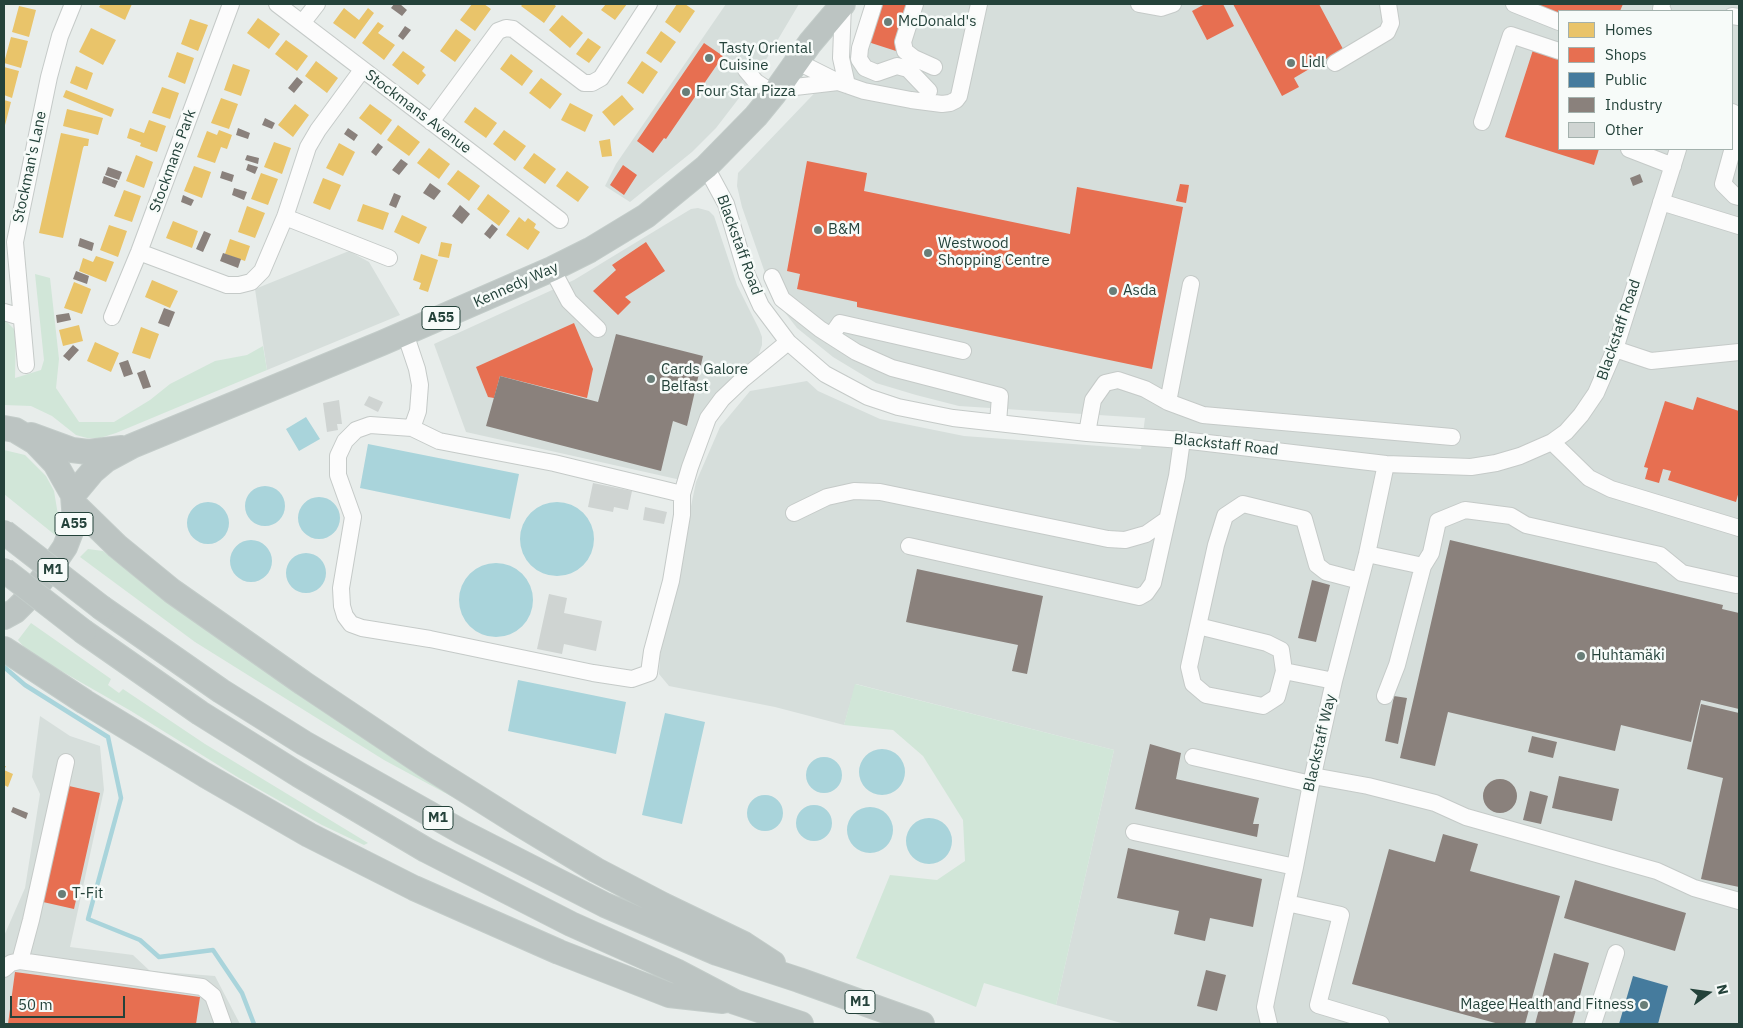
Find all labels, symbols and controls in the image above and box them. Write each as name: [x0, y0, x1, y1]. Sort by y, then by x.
legend: [1558, 10, 1733, 150]
place label: McDonald's: [898, 13, 976, 31]
marker: McDonald's: [882, 16, 894, 28]
text: Homes: [1605, 20, 1653, 39]
place label: Tasty Oriental Cuisine: [719, 40, 812, 75]
text: Shops: [1605, 45, 1647, 64]
marker: Tasty Oriental Cuisine: [703, 52, 715, 64]
place label: Lidl: [1301, 54, 1325, 72]
marker: Lidl: [1285, 57, 1297, 69]
street label: Stockmans Avenue: [361, 66, 475, 158]
text: Public: [1605, 70, 1647, 89]
place label: Four Star Pizza: [696, 83, 796, 101]
marker: Four Star Pizza: [680, 86, 692, 98]
text: Industry: [1605, 95, 1662, 114]
street label: Stockmans Park: [146, 107, 200, 215]
street label: Stockman's Lane: [9, 109, 51, 225]
text: Other: [1605, 120, 1643, 139]
street label: Blackstaff Road: [713, 192, 765, 298]
place label: B&M: [828, 221, 860, 239]
marker: B&M: [812, 224, 824, 236]
place label: Westwood Shopping Centre: [938, 235, 1050, 270]
marker: Westwood Shopping Centre: [922, 247, 934, 259]
street label: Kennedy Way: [471, 258, 561, 312]
street label: Blackstaff Road: [1593, 277, 1645, 383]
place label: Asda: [1123, 282, 1157, 300]
marker: Asda: [1107, 285, 1119, 297]
road number: A55: [422, 306, 460, 330]
place label: Cards Galore Belfast: [661, 361, 748, 396]
marker: Cards Galore Belfast: [645, 373, 657, 385]
street label: Blackstaff Road: [1173, 431, 1279, 459]
road number: A55: [55, 512, 93, 536]
road number: M1: [38, 558, 68, 582]
place label: Huhtamäki: [1591, 647, 1665, 665]
marker: Huhtamäki: [1575, 650, 1587, 662]
street label: Blackstaff Way: [1300, 692, 1340, 794]
road number: M1: [423, 806, 453, 830]
place label: T-Fit: [72, 885, 103, 903]
marker: T-Fit: [56, 888, 68, 900]
north arrow: [1683, 968, 1733, 1018]
text: N: [1713, 982, 1733, 996]
scale bar: [12, 986, 128, 1018]
road number: M1: [845, 990, 875, 1014]
text: 50 m: [18, 995, 53, 1014]
place label: Magee Health and Fitness: [1460, 996, 1634, 1014]
marker: Magee Health and Fitness: [1638, 999, 1650, 1011]

